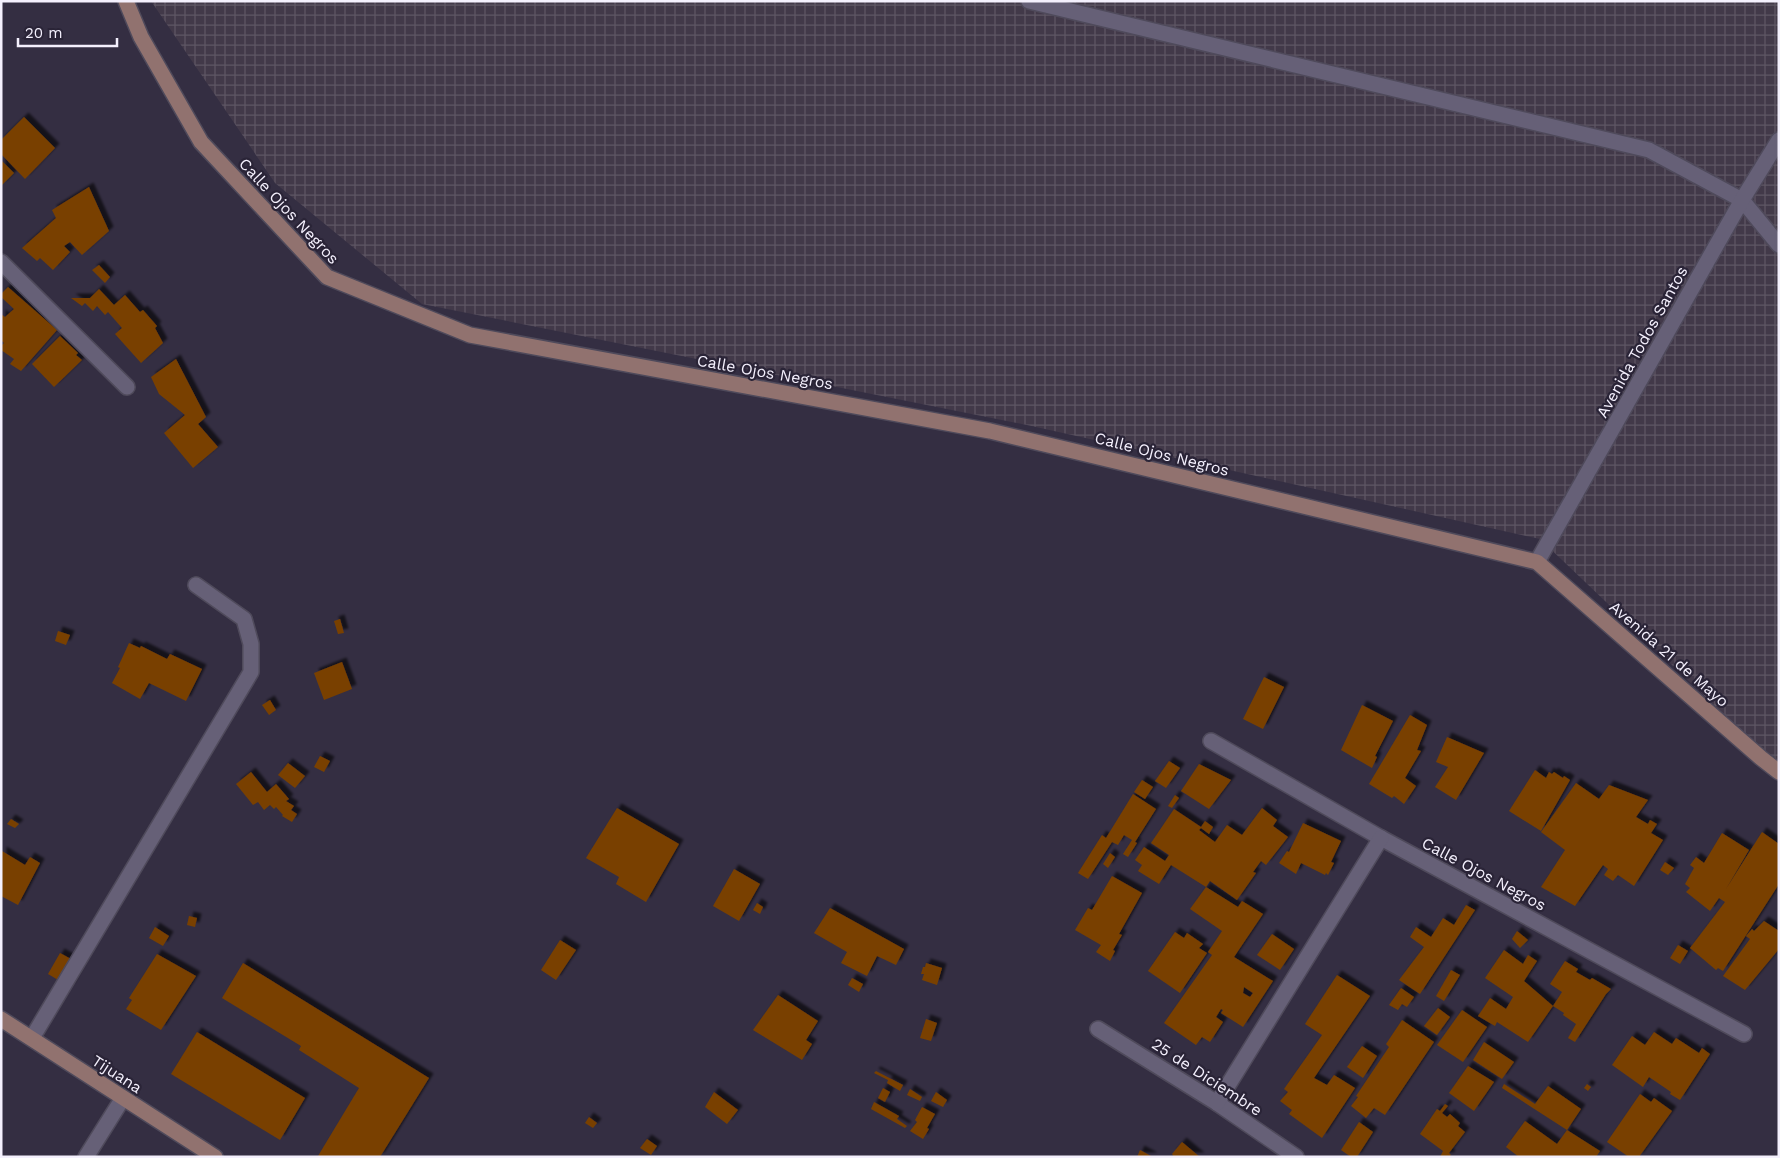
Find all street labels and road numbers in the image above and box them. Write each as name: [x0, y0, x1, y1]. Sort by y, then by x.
street label: Calle Ojos Negros: [235, 154, 343, 268]
street label: Avenida Todos Santos: [1592, 263, 1692, 421]
street label: Calle Ojos Negros: [695, 351, 835, 393]
street label: Calle Ojos Negros: [1093, 428, 1231, 480]
street label: Avenida 21 de Mayo: [1606, 597, 1732, 711]
street label: Calle Ojos Negros: [1419, 833, 1549, 915]
street label: 25 de Diciembre: [1148, 1034, 1266, 1120]
street label: Tijuana: [88, 1051, 146, 1097]

